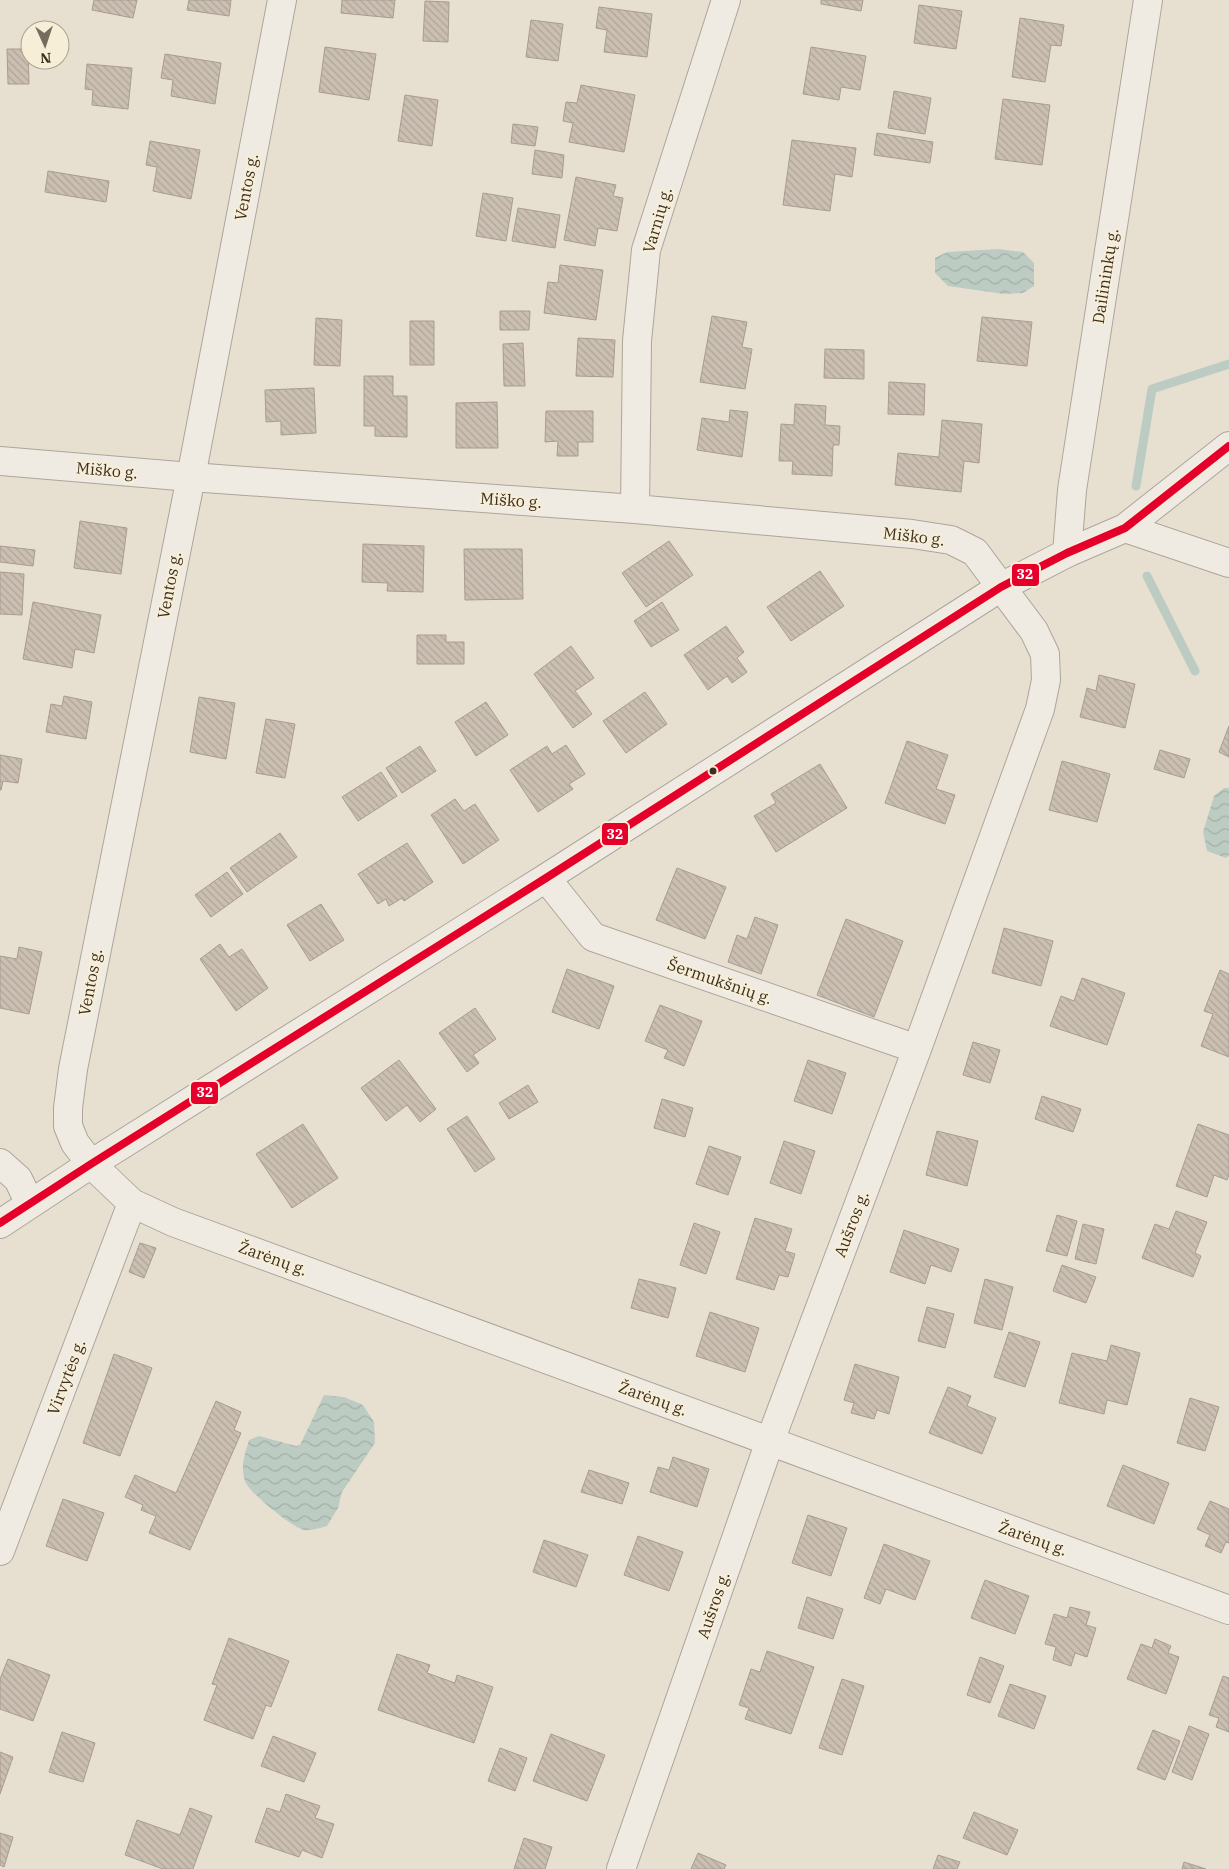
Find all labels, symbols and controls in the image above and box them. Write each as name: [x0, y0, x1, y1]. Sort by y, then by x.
north arrow: [20, 20, 70, 70]
text: N: [40, 49, 52, 67]
street label: Ventos g.: [230, 152, 262, 222]
street label: Varnių g.: [638, 185, 676, 255]
street label: Dailininkų g.: [1088, 227, 1122, 325]
street label: Miško g.: [75, 457, 139, 483]
street label: Miško g.: [479, 488, 543, 512]
street label: Miško g.: [882, 522, 946, 550]
street label: Ventos g.: [153, 550, 185, 620]
line badge: 32: [1011, 563, 1040, 587]
text: 32: [1017, 565, 1033, 583]
unlabelled marker: [708, 766, 718, 776]
line badge: 32: [601, 822, 629, 846]
text: 32: [607, 825, 623, 843]
street label: Ventos g.: [74, 947, 106, 1017]
street label: Šermukšnių g.: [665, 953, 775, 1008]
line badge: 32: [190, 1081, 219, 1105]
text: 32: [197, 1083, 213, 1101]
street label: Aušros g.: [829, 1188, 873, 1260]
street label: Žarėnų g.: [236, 1236, 310, 1280]
street label: Virvytės g.: [42, 1336, 90, 1418]
street label: Žarėnų g.: [616, 1376, 690, 1420]
street label: Žarėnų g.: [996, 1516, 1070, 1560]
street label: Aušros g.: [692, 1569, 734, 1641]

